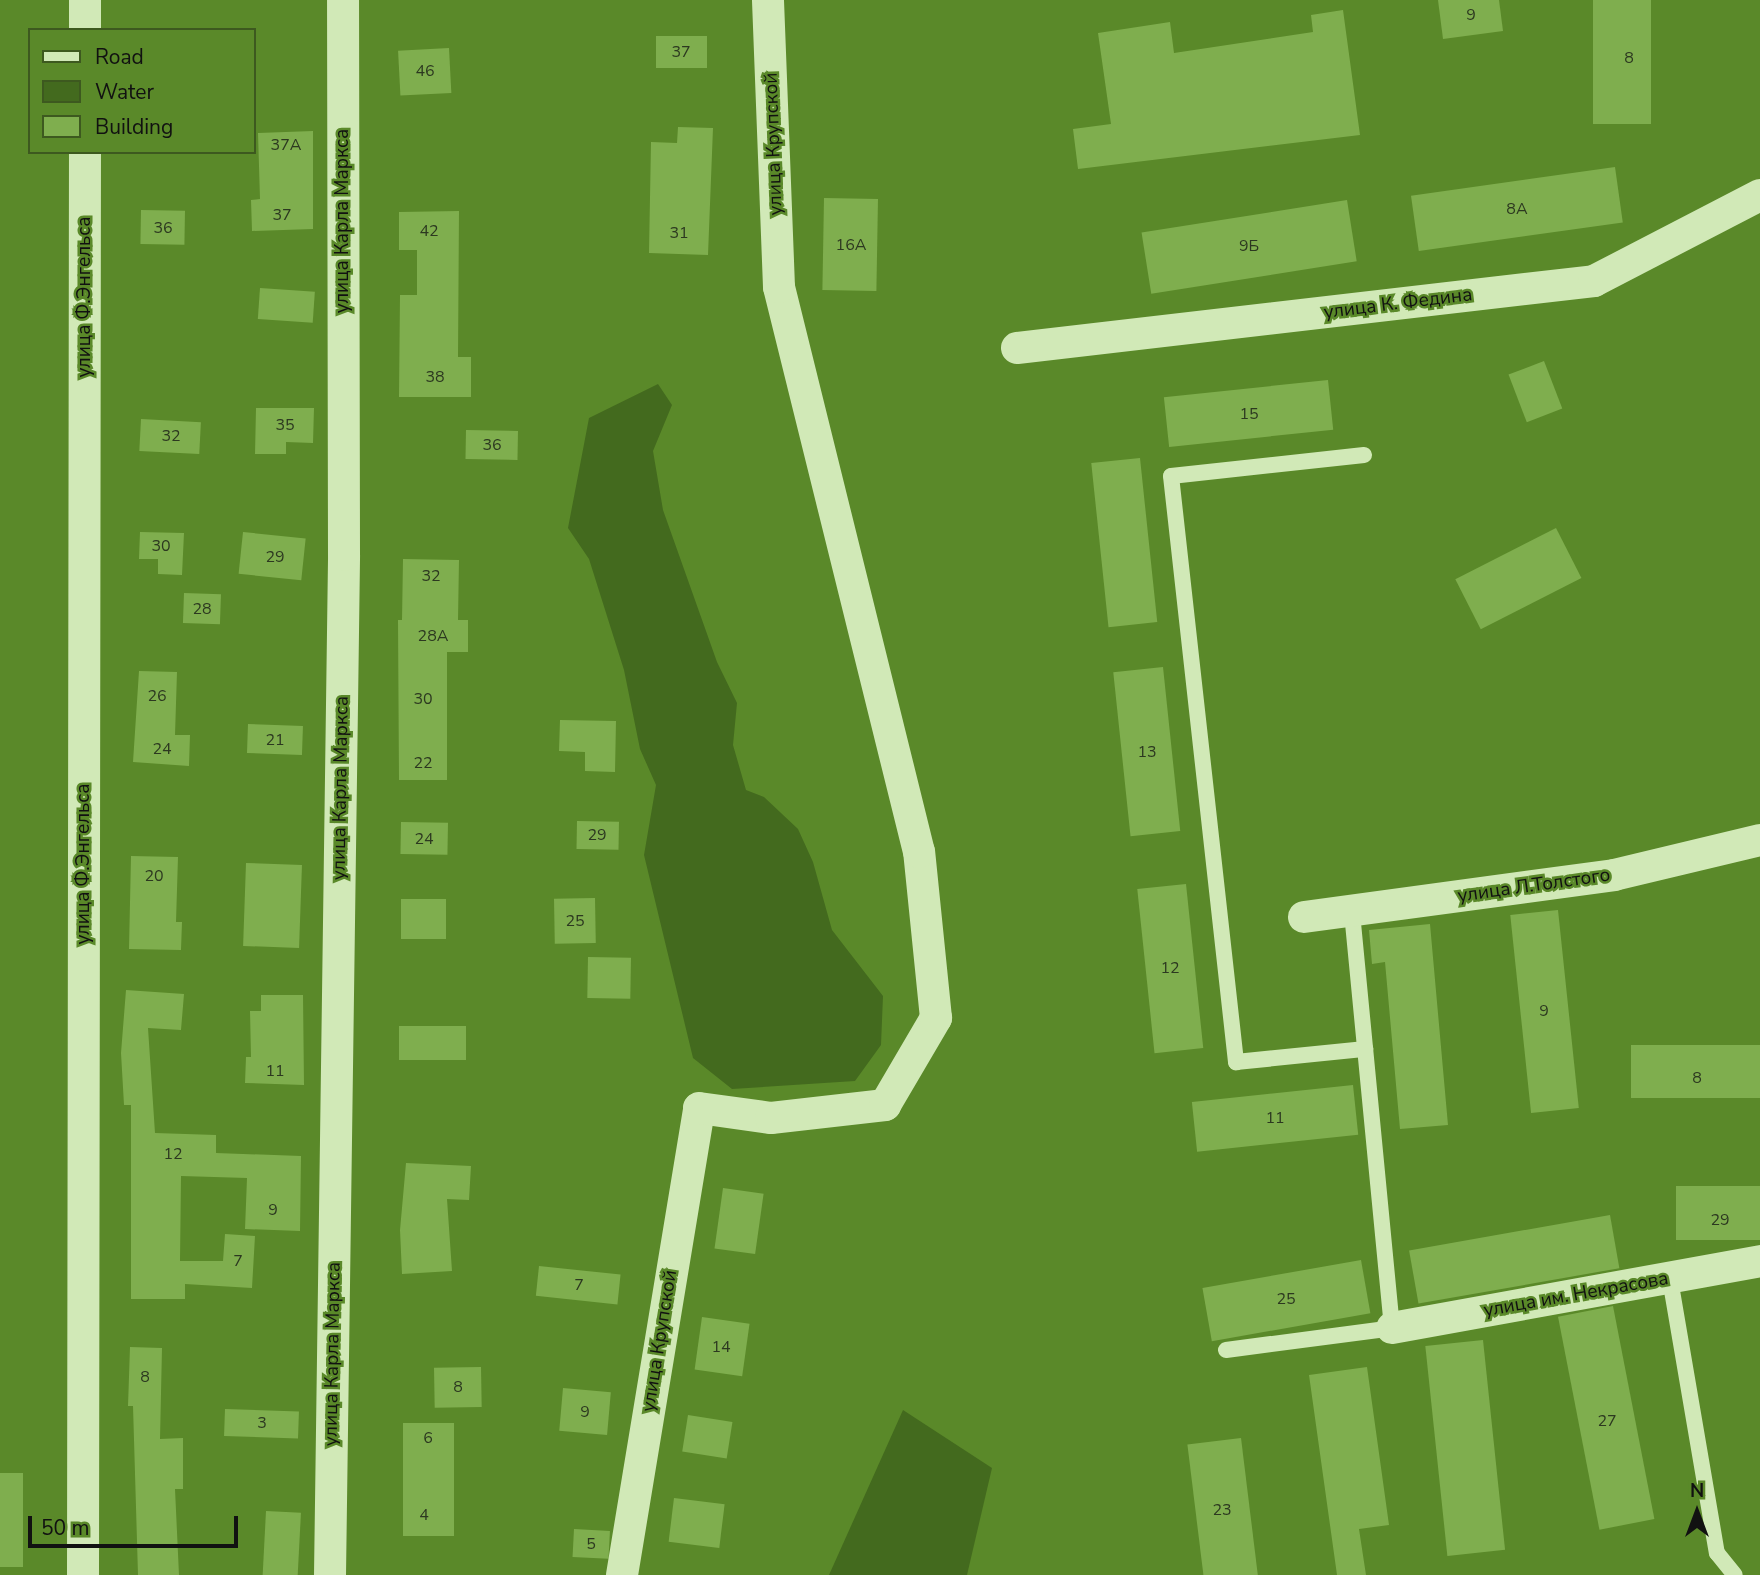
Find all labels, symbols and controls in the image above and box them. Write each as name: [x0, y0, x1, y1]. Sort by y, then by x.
house number: 9: [1466, 5, 1476, 25]
legend: [28, 28, 256, 154]
house number: 37: [671, 42, 691, 62]
text: Road: [95, 43, 144, 71]
house number: 8: [1624, 48, 1634, 68]
house number: 46: [415, 61, 435, 81]
street label: улица Крупской: [760, 72, 788, 216]
text: Water: [95, 78, 154, 106]
text: Building: [95, 113, 173, 141]
street label: улица Карла Маркса: [332, 129, 354, 313]
house number: 37А: [271, 135, 301, 155]
house number: 8А: [1506, 199, 1528, 219]
house number: 37: [272, 205, 292, 225]
street label: улица Ф.Энгельса: [74, 216, 96, 378]
house number: 36: [153, 218, 173, 238]
house number: 42: [419, 221, 439, 241]
house number: 31: [669, 223, 689, 243]
house number: 16А: [836, 235, 866, 255]
house number: 9Б: [1239, 236, 1259, 256]
street label: улица К. Федина: [1322, 284, 1474, 324]
house number: 38: [425, 367, 445, 387]
house number: 15: [1239, 404, 1259, 424]
house number: 35: [275, 415, 295, 435]
house number: 32: [161, 426, 181, 446]
house number: 36: [482, 435, 502, 455]
house number: 30: [151, 536, 171, 556]
house number: 29: [265, 547, 285, 567]
house number: 32: [421, 566, 441, 586]
house number: 28: [192, 599, 212, 619]
house number: 28А: [418, 626, 448, 646]
house number: 26: [147, 686, 167, 706]
house number: 30: [413, 689, 433, 709]
street label: улица Карла Маркса: [328, 696, 354, 880]
house number: 21: [265, 730, 285, 750]
house number: 24: [152, 739, 172, 759]
house number: 13: [1137, 742, 1157, 762]
house number: 22: [413, 753, 433, 773]
street label: улица Ф.Энгельса: [73, 783, 95, 945]
house number: 29: [587, 825, 607, 845]
house number: 24: [414, 829, 434, 849]
street label: улица Л.Толстого: [1456, 864, 1612, 908]
house number: 20: [144, 866, 164, 886]
house number: 25: [565, 911, 585, 931]
house number: 12: [1160, 958, 1180, 978]
house number: 9: [1539, 1001, 1549, 1021]
house number: 11: [265, 1061, 285, 1081]
house number: 8: [1692, 1068, 1702, 1088]
house number: 11: [1265, 1108, 1285, 1128]
house number: 12: [163, 1144, 183, 1164]
house number: 9: [268, 1200, 278, 1220]
house number: 29: [1710, 1210, 1730, 1230]
house number: 7: [233, 1251, 243, 1271]
street label: улица Карла Маркса: [320, 1262, 346, 1446]
street label: улица им. Некрасова: [1482, 1268, 1670, 1322]
street label: улица Крупской: [638, 1269, 682, 1413]
house number: 7: [574, 1275, 584, 1295]
house number: 25: [1276, 1289, 1296, 1309]
house number: 14: [711, 1337, 731, 1357]
house number: 8: [140, 1367, 150, 1387]
house number: 8: [453, 1377, 463, 1397]
house number: 9: [580, 1402, 590, 1422]
house number: 27: [1597, 1411, 1617, 1431]
house number: 3: [257, 1413, 267, 1433]
house number: 6: [423, 1428, 433, 1448]
north arrow: [1662, 1477, 1732, 1547]
text: N: [1690, 1478, 1704, 1504]
house number: 23: [1212, 1500, 1232, 1520]
scale bar: [32, 1502, 242, 1546]
house number: 4: [419, 1505, 429, 1525]
text: 50 m: [41, 1514, 90, 1542]
house number: 5: [586, 1534, 596, 1554]

